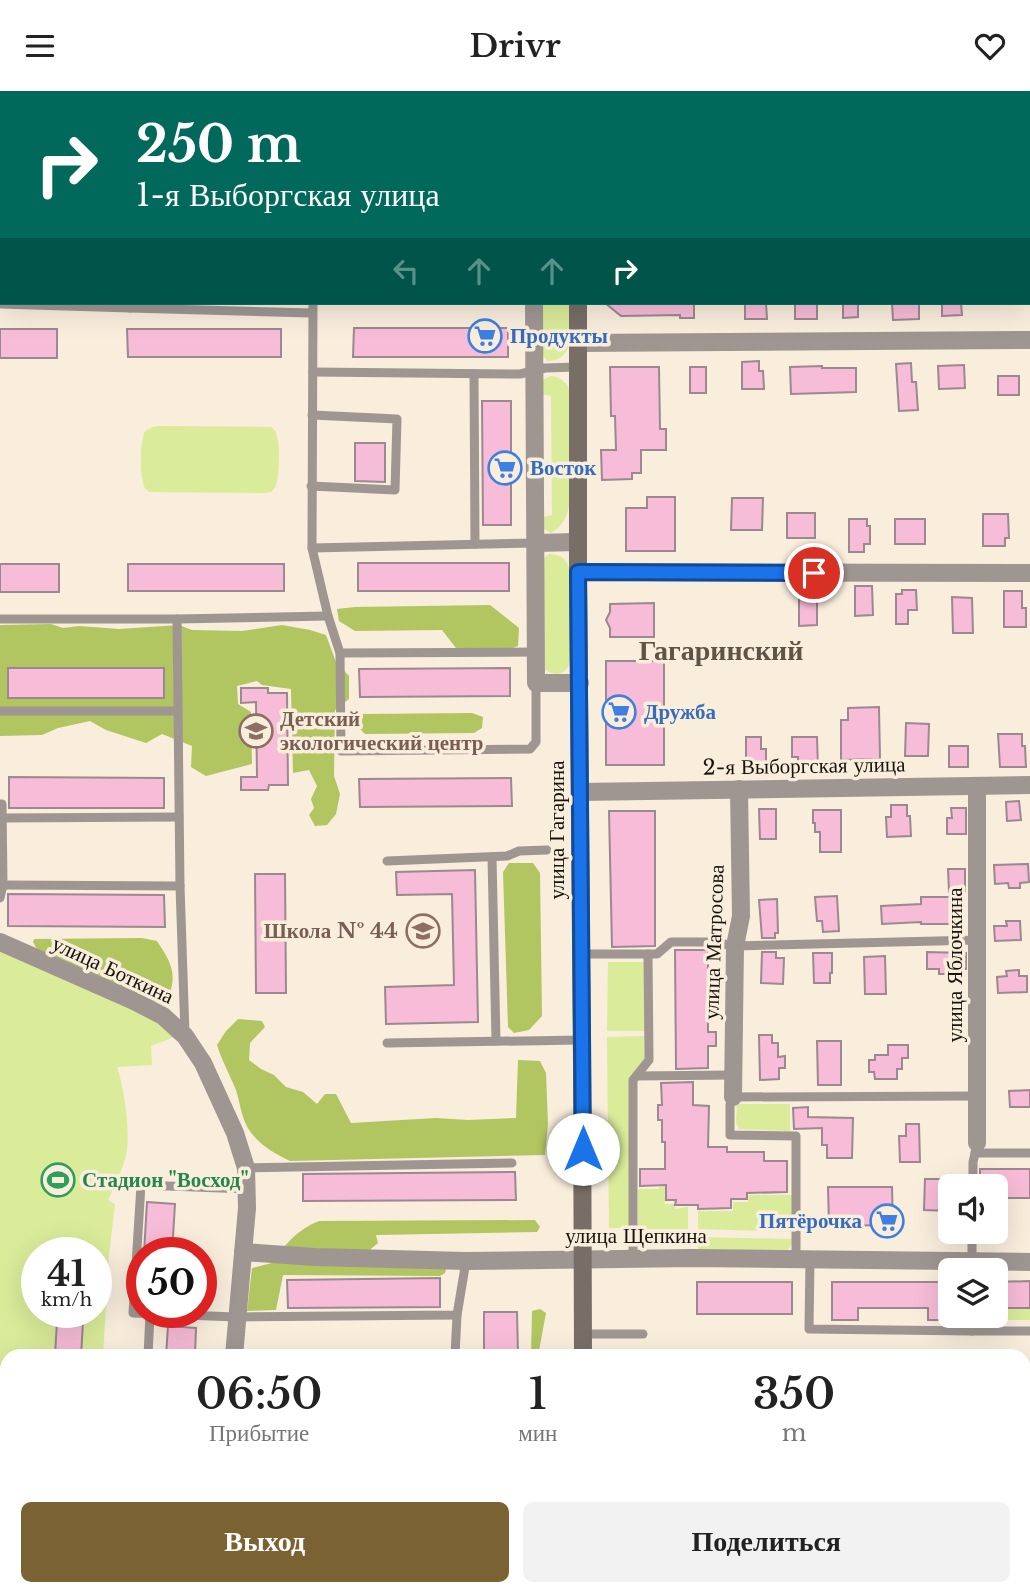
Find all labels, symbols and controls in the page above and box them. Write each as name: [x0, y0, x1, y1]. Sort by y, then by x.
text: Drivr: [469, 26, 561, 66]
icon: menu: [21, 27, 59, 65]
icon: heart: [971, 27, 1009, 65]
text: 250 m: [136, 114, 301, 175]
icon: right: [21, 119, 112, 210]
text: 1-я Выборгская улица: [136, 175, 440, 215]
icon: left: [387, 252, 425, 290]
icon: ahead: [460, 252, 498, 290]
icon: ahead: [533, 252, 571, 290]
icon: right: [606, 252, 644, 290]
supermarket icon: Продукты: [466, 317, 504, 355]
place label: Продукты: [510, 323, 608, 349]
supermarket icon: Восток: [486, 449, 524, 487]
place label: Восток: [530, 455, 597, 481]
pin: [784, 543, 844, 603]
icon: arrive: [795, 554, 833, 592]
district label: Гагаринский: [639, 633, 803, 668]
supermarket icon: Дружба: [600, 693, 638, 731]
place label: Дружба: [644, 699, 717, 725]
place label: Детский экологический центр: [280, 706, 483, 756]
school or university icon: Детский экологический центр: [237, 712, 275, 750]
street label: 2-я Выборгская улица: [702, 751, 906, 781]
street label: улица Гагарина: [544, 760, 570, 900]
street label: улица Матросова: [698, 863, 730, 1020]
street label: улица Яблочкина: [942, 887, 968, 1043]
school or university icon: Школа № 44: [404, 912, 442, 950]
place label: Школа № 44: [264, 918, 398, 944]
street label: улица Боткина: [48, 930, 179, 1010]
position arrow: [546, 1112, 620, 1186]
sports icon: Стадион "Восход": [39, 1161, 77, 1199]
place label: Стадион "Восход": [82, 1167, 249, 1193]
map controls: [938, 1174, 1008, 1328]
button: sound: [938, 1174, 1008, 1244]
supermarket icon: Пятёрочка: [868, 1202, 906, 1240]
place label: Пятёрочка: [759, 1208, 862, 1234]
street label: улица Щепкина: [565, 1223, 707, 1249]
speed limit sign: 50: [126, 1237, 217, 1328]
text: 41: [47, 1252, 86, 1295]
button: layers: [938, 1258, 1008, 1328]
text: km/h: [41, 1289, 92, 1311]
text: 06:50: [196, 1368, 322, 1420]
text: 1: [529, 1368, 547, 1420]
text: 350: [753, 1368, 835, 1420]
text: Прибытие: [209, 1419, 309, 1447]
text: мин: [518, 1419, 557, 1447]
text: m: [782, 1419, 807, 1447]
button: Выход: [21, 1502, 509, 1582]
button: Поделиться: [523, 1502, 1010, 1582]

